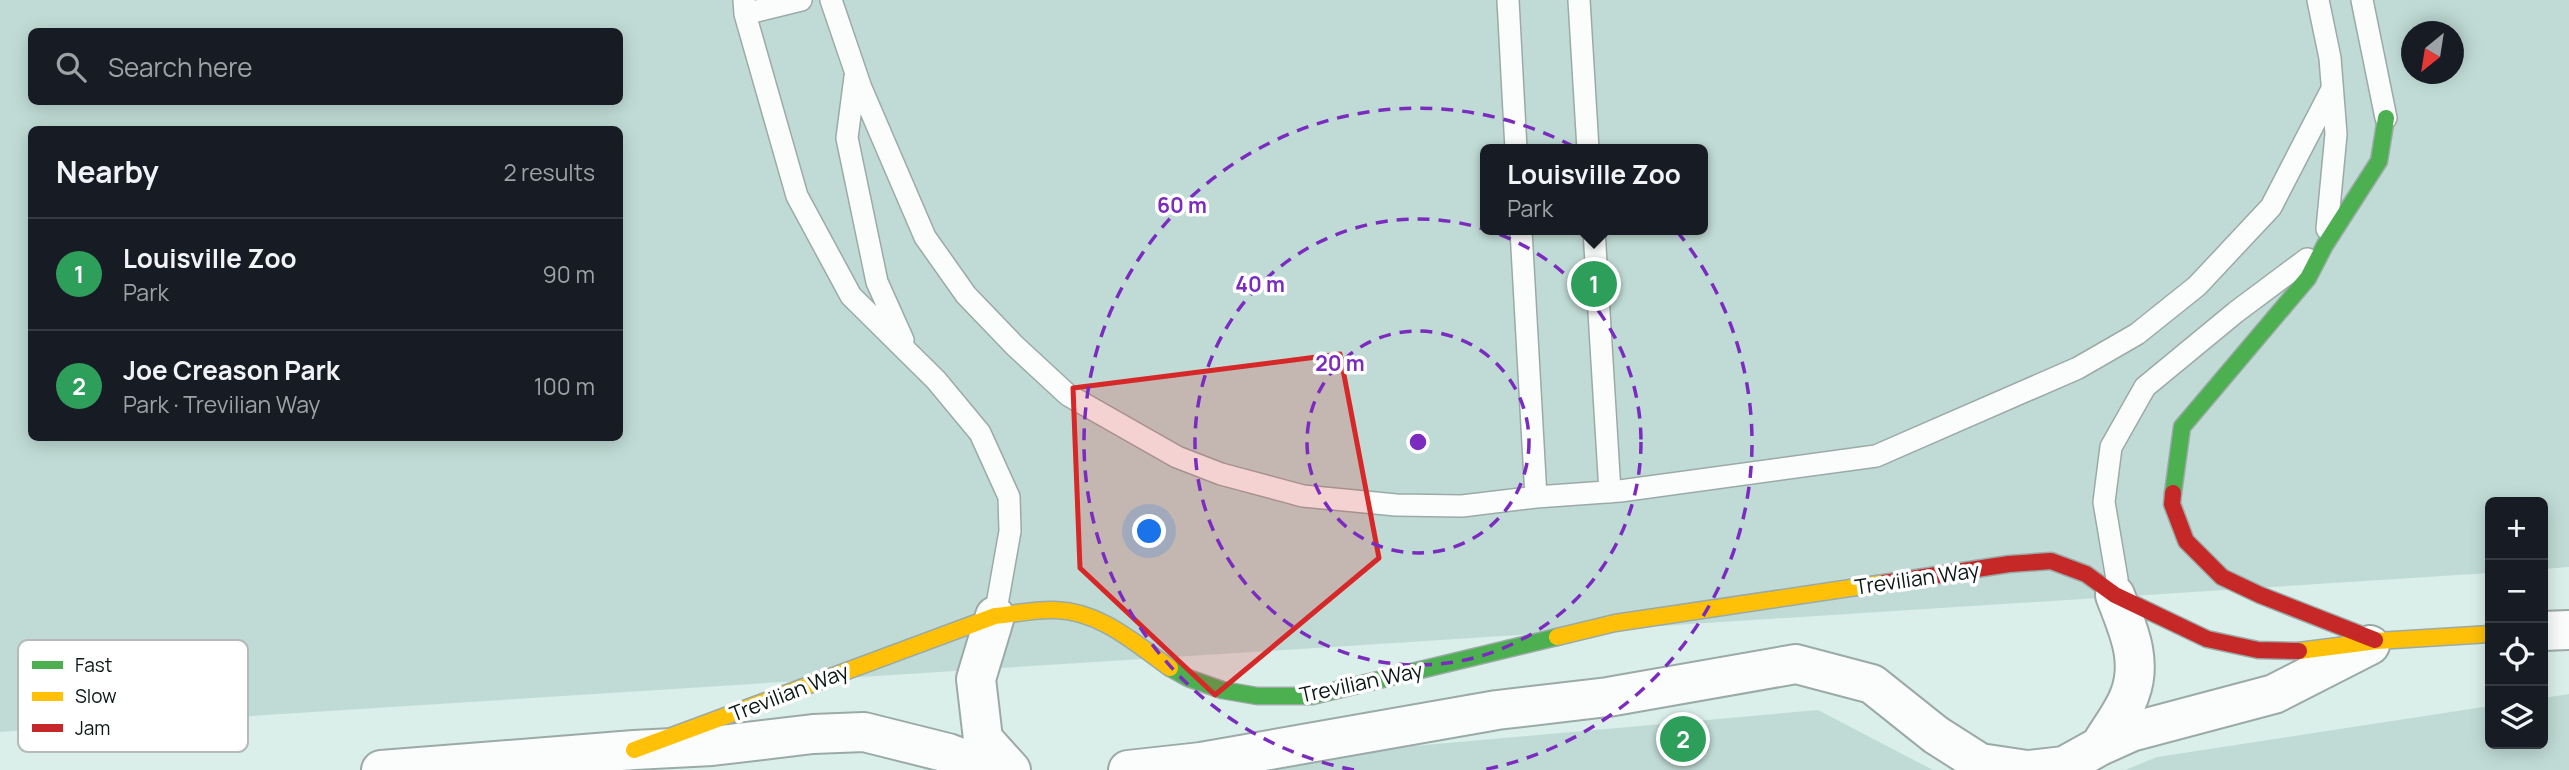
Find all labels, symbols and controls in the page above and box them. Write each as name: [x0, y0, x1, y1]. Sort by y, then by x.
north arrow: [2401, 21, 2464, 84]
search box: [28, 28, 623, 105]
icon: search: [52, 48, 90, 86]
text: Search here: [108, 49, 253, 85]
popup: [1480, 144, 1708, 235]
text: Nearby: [56, 151, 159, 192]
text: 2 results: [503, 156, 595, 188]
text: Louisville Zoo: [1507, 156, 1681, 192]
text: 60 m: [1157, 191, 1207, 219]
text: Park: [1507, 192, 1553, 224]
text: Louisville Zoo: [123, 240, 297, 276]
text: 1: [74, 258, 84, 290]
text: 90 m: [543, 258, 595, 290]
pin: 1: [1571, 258, 1617, 310]
text: 40 m: [1235, 270, 1285, 298]
text: Park: [123, 276, 169, 308]
text: 20 m: [1315, 349, 1365, 377]
text: Joe Creason Park: [123, 352, 340, 388]
text: 2: [72, 370, 86, 402]
text: 100 m: [534, 370, 595, 402]
text: Park · Trevilian Way: [123, 388, 320, 420]
centre of rings: [1406, 430, 1430, 454]
map controls: [2485, 497, 2548, 749]
button: +: [2485, 497, 2548, 560]
your location: [1132, 514, 1166, 548]
street label: Trevilian Way: [1853, 555, 1981, 601]
button: −: [2485, 560, 2548, 623]
button: locate: [2485, 623, 2548, 686]
legend: [18, 640, 248, 752]
text: Fast: [75, 652, 112, 678]
street label: Trevilian Way: [1297, 655, 1425, 709]
street label: Trevilian Way: [726, 656, 852, 728]
text: Slow: [75, 683, 117, 709]
button: layers: [2485, 686, 2548, 749]
pin: 2: [1660, 713, 1706, 765]
text: Jam: [75, 715, 110, 741]

